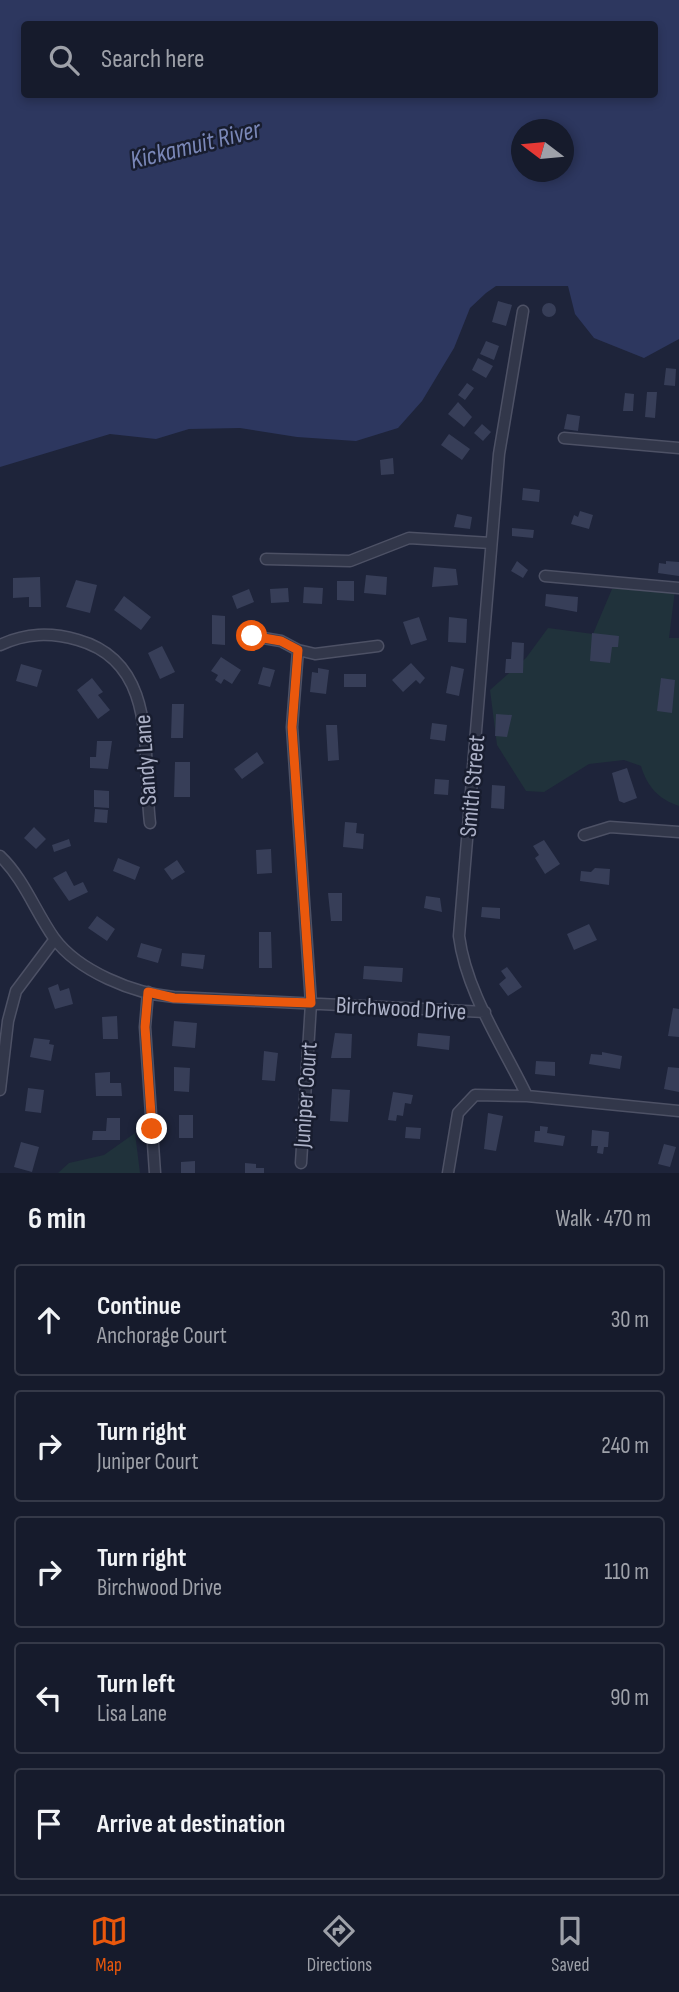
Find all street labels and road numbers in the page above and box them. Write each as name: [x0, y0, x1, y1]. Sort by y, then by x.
street label: Sandy Lane: [128, 714, 163, 806]
street label: Smith Street: [454, 734, 491, 838]
street label: Birchwood Drive: [335, 991, 467, 1026]
street label: Juniper Court: [287, 1041, 324, 1150]

